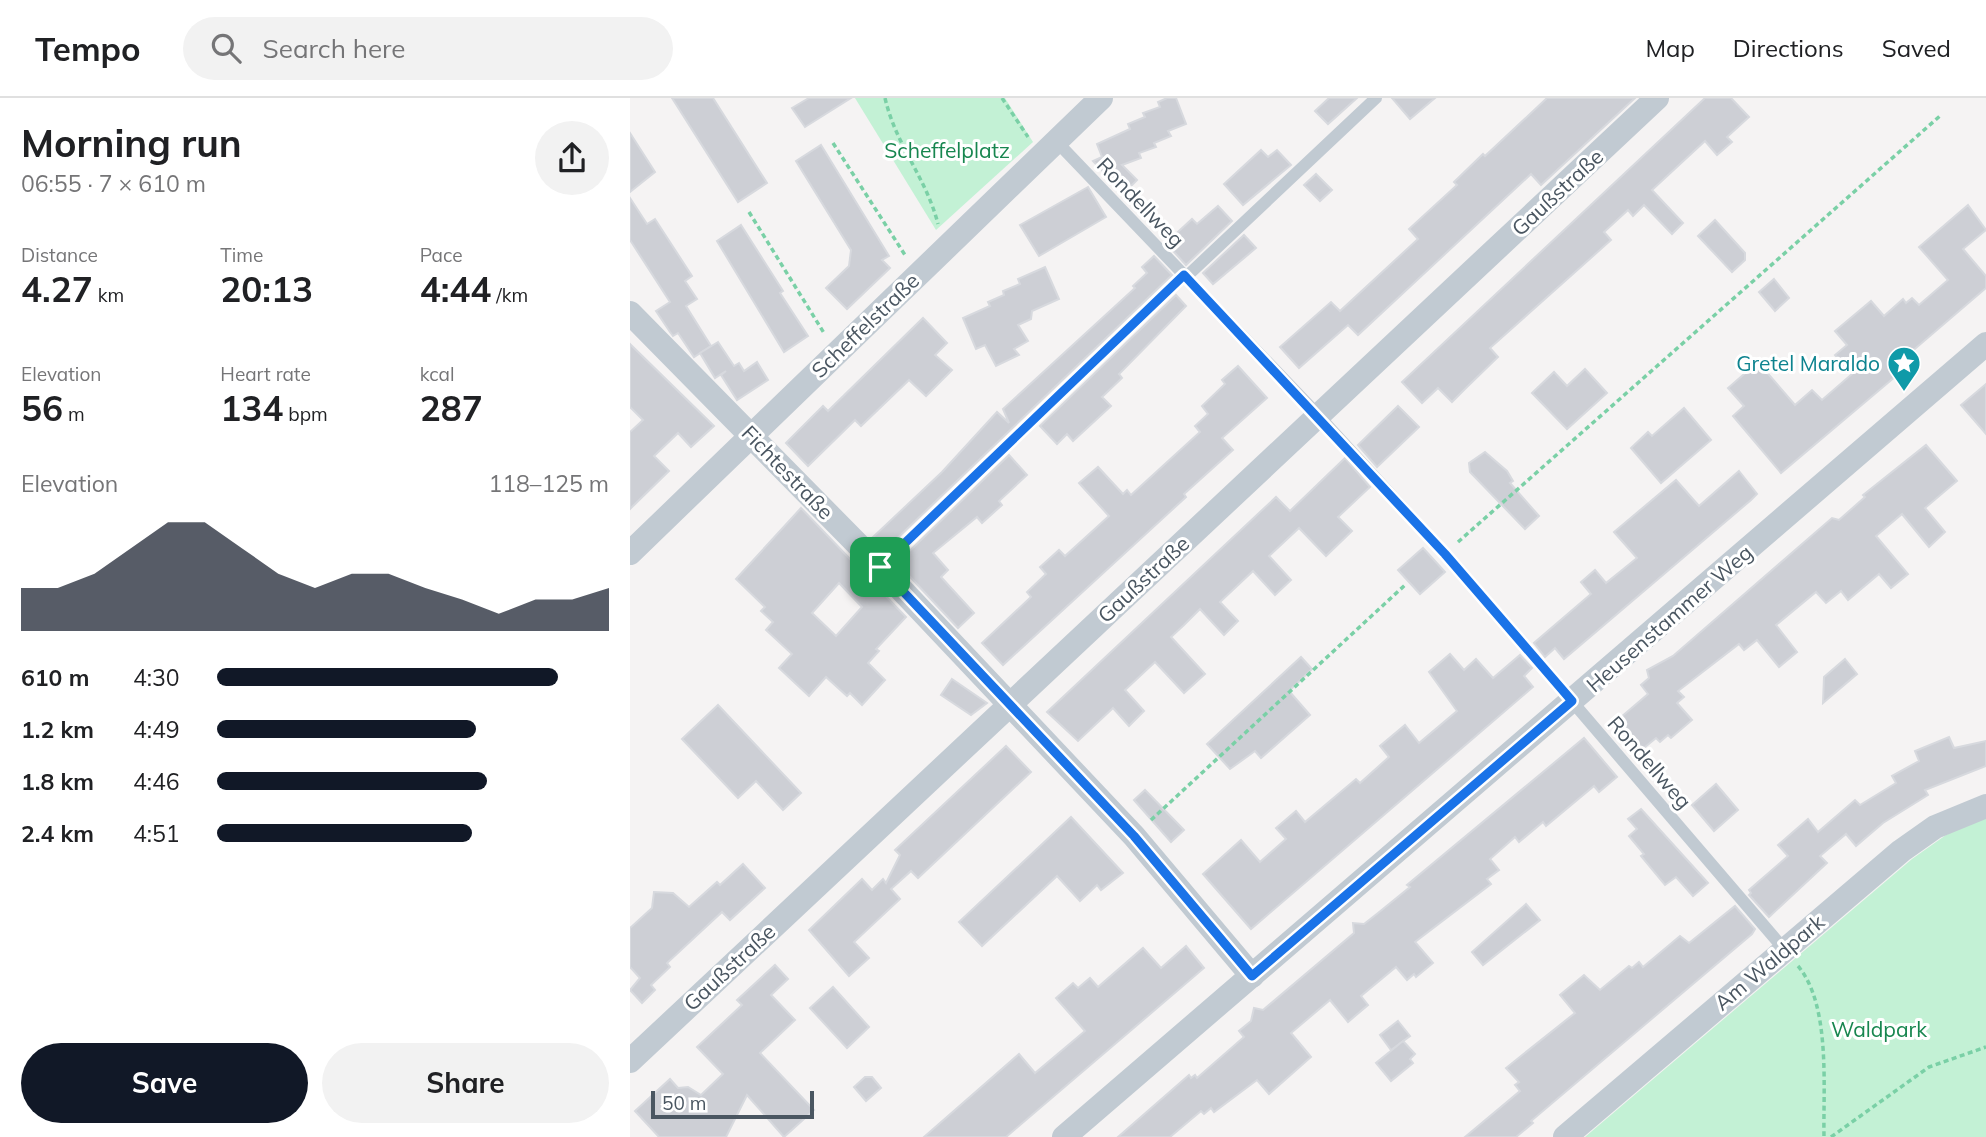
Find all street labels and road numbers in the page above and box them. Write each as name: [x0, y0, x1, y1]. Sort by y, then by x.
street label: Gaußstraße: [1506, 143, 1608, 241]
street label: Rondellweg: [1092, 152, 1190, 252]
street label: Scheffelstraße: [806, 267, 924, 383]
street label: Fichtestraße: [737, 420, 839, 524]
street label: Gaußstraße: [1092, 530, 1194, 628]
street label: Heusenstammer Weg: [1581, 539, 1757, 697]
street label: Rondellweg: [1603, 710, 1697, 814]
street label: Am Waldpark: [1709, 908, 1829, 1015]
street label: Gaußstraße: [678, 918, 780, 1016]

